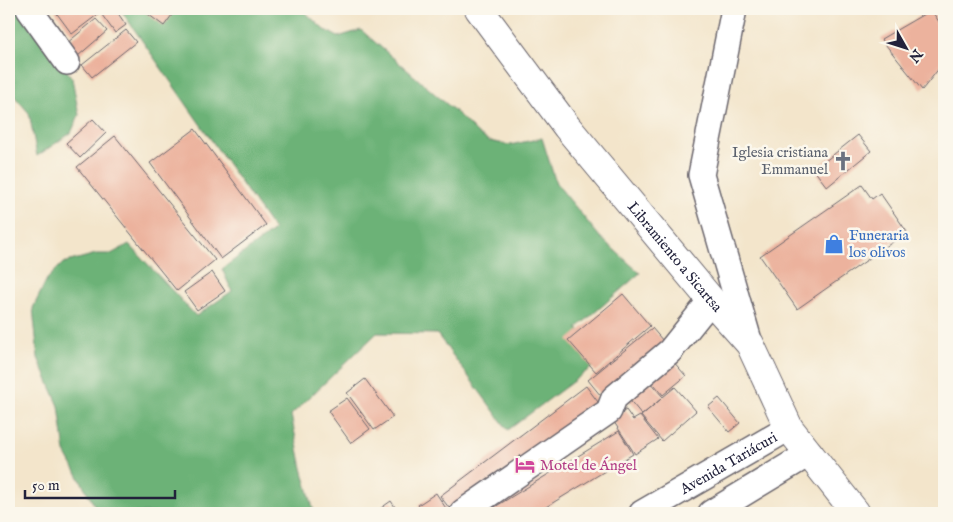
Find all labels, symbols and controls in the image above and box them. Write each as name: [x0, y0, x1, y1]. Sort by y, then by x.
north arrow: [880, 22, 930, 72]
text: N: [905, 44, 927, 66]
place label: Iglesia cristiana Emmanuel: [732, 143, 829, 179]
church icon: Iglesia cristiana Emmanuel: [832, 150, 854, 172]
street label: Libramiento a Sicartsa: [623, 198, 727, 316]
place label: Funeraria los olivos: [849, 226, 910, 262]
shop icon: Funeraria los olivos: [823, 233, 845, 255]
street label: Avenida Tariácuri: [676, 427, 781, 499]
hotel icon: Motel de Ángel: [514, 454, 536, 476]
place label: Motel de Ángel: [540, 456, 638, 475]
scale bar: [25, 467, 175, 499]
text: 50 m: [32, 476, 60, 495]

